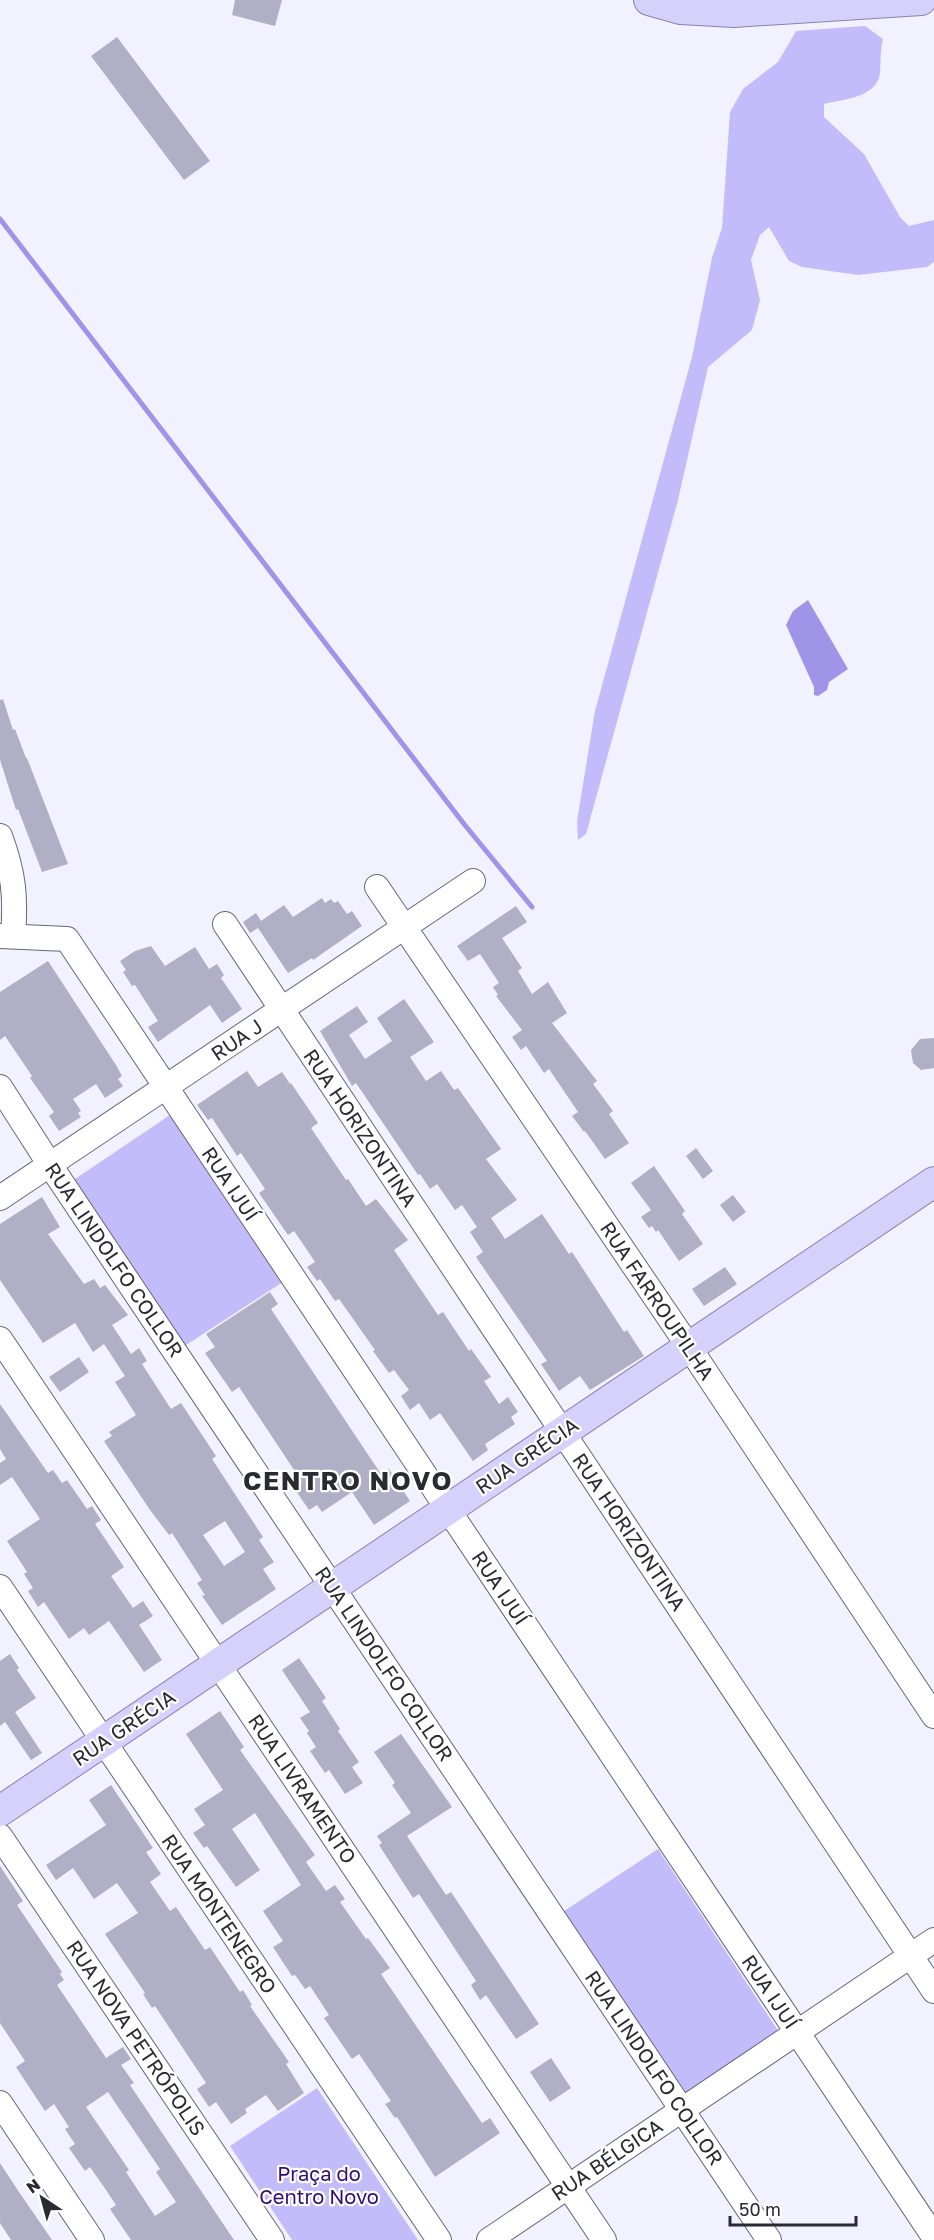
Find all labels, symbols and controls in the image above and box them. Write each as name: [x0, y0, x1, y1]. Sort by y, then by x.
street label: RUA J: [206, 1013, 267, 1065]
street label: RUA HORIZONTINA: [299, 1044, 422, 1211]
street label: RUA IJUÍ: [197, 1142, 265, 1226]
street label: RUA LINDOLFO COLLOR: [41, 1158, 189, 1361]
street label: RUA FARROUPILHA: [596, 1217, 720, 1384]
street label: RUA GRÉCIA: [470, 1412, 582, 1498]
street label: RUA HORIZONTINA: [568, 1448, 691, 1615]
district label: CENTRO NOVO: [243, 1465, 453, 1496]
street label: RUA IJUÍ: [467, 1546, 535, 1630]
street label: RUA LINDOLFO COLLOR: [311, 1562, 459, 1765]
street label: RUA GRÉCIA: [67, 1684, 179, 1770]
street label: RUA LIVRAMENTO: [244, 1709, 362, 1868]
street label: RUA MONTENEGRO: [157, 1829, 282, 1998]
street label: RUA NOVA PETRÓPOLIS: [63, 1935, 211, 2140]
street label: RUA IJUÍ: [737, 1950, 805, 2034]
street label: RUA LINDOLFO COLLOR: [581, 1966, 729, 2169]
street label: RUA BÉLGICA: [546, 2113, 667, 2205]
park label: Praça do Centro Novo: [259, 2161, 379, 2208]
north arrow: [12, 2168, 72, 2228]
text: N: [22, 2174, 44, 2198]
scale bar: [730, 2189, 856, 2227]
text: 50 m: [739, 2198, 781, 2220]

